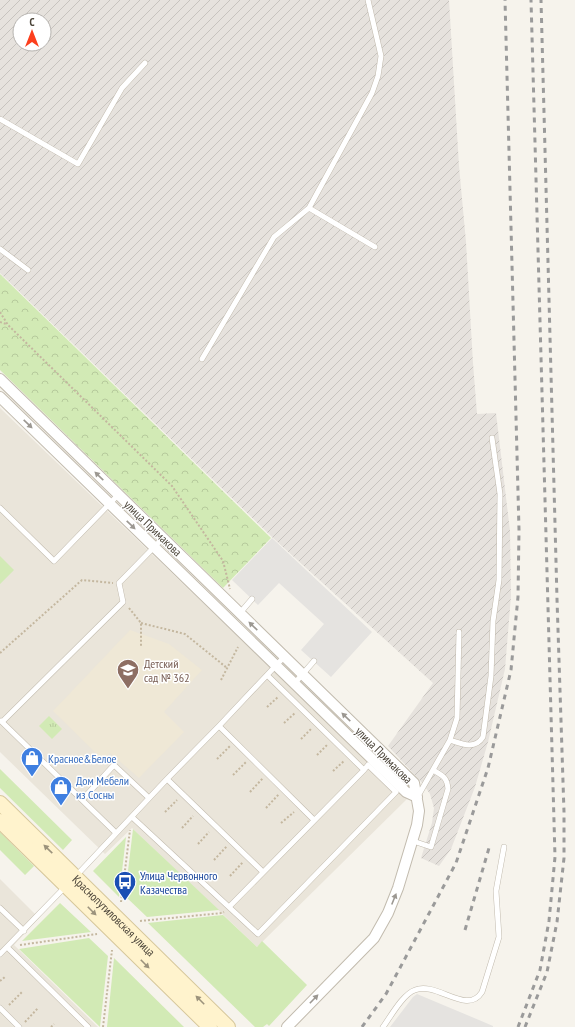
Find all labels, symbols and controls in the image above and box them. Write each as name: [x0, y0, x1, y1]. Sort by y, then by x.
north arrow: [12, 12, 52, 52]
text: С: [29, 15, 35, 29]
one-way arrow: [23, 419, 33, 429]
one-way arrow: [94, 471, 104, 481]
street label: улица Примакова: [121, 497, 185, 559]
one-way arrow: [126, 520, 136, 530]
one-way arrow: [248, 621, 258, 631]
place label: Детский сад № 362: [144, 656, 190, 685]
school or university icon: Детский сад № 362: [115, 657, 141, 690]
one-way arrow: [341, 712, 351, 721]
street label: улица Примакова: [352, 723, 416, 787]
shop icon: Красное&Белое: [19, 745, 45, 778]
place label: Красное&Белое: [48, 751, 117, 766]
place label: Дом Мебели из Сосны: [76, 773, 129, 802]
shop icon: Дом Мебели из Сосны: [48, 774, 74, 807]
one-way arrow: [43, 844, 53, 854]
place label: Улица Червонного Казачества: [140, 868, 218, 897]
bus stop icon: Улица Червонного Казачества: [112, 869, 138, 902]
street label: Краснопутиловская улица: [70, 871, 159, 959]
one-way arrow: [392, 892, 398, 904]
one-way arrow: [87, 906, 97, 916]
one-way arrow: [140, 959, 150, 969]
one-way arrow: [309, 994, 319, 1004]
one-way arrow: [195, 995, 205, 1005]

